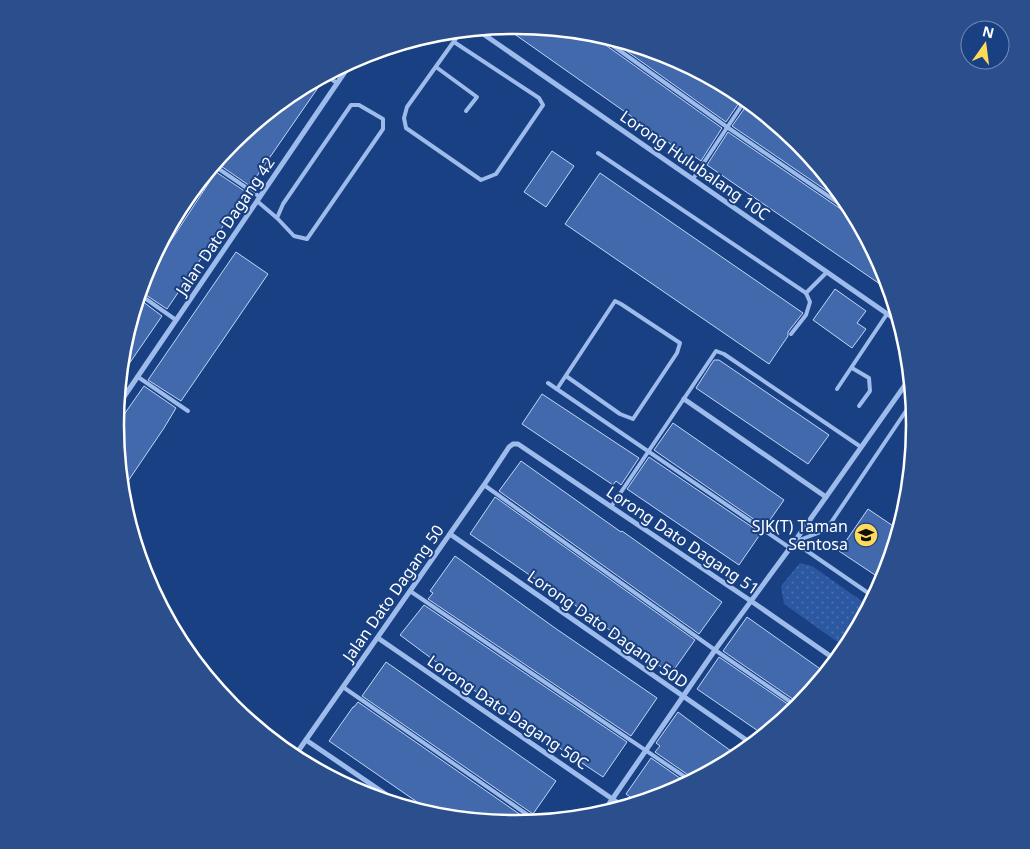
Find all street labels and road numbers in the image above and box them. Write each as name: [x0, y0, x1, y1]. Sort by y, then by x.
street label: Lorong Hulubalang 10C: [616, 105, 774, 225]
street label: Jalan Dato Dagang 42: [169, 153, 280, 301]
street label: Lorong Dato Dagang 51: [602, 481, 764, 599]
street label: Jalan Dato Dagang 50: [336, 520, 449, 667]
street label: Lorong Dato Dagang 50D: [523, 565, 693, 693]
street label: Lorong Dato Dagang 50C: [423, 650, 593, 774]

